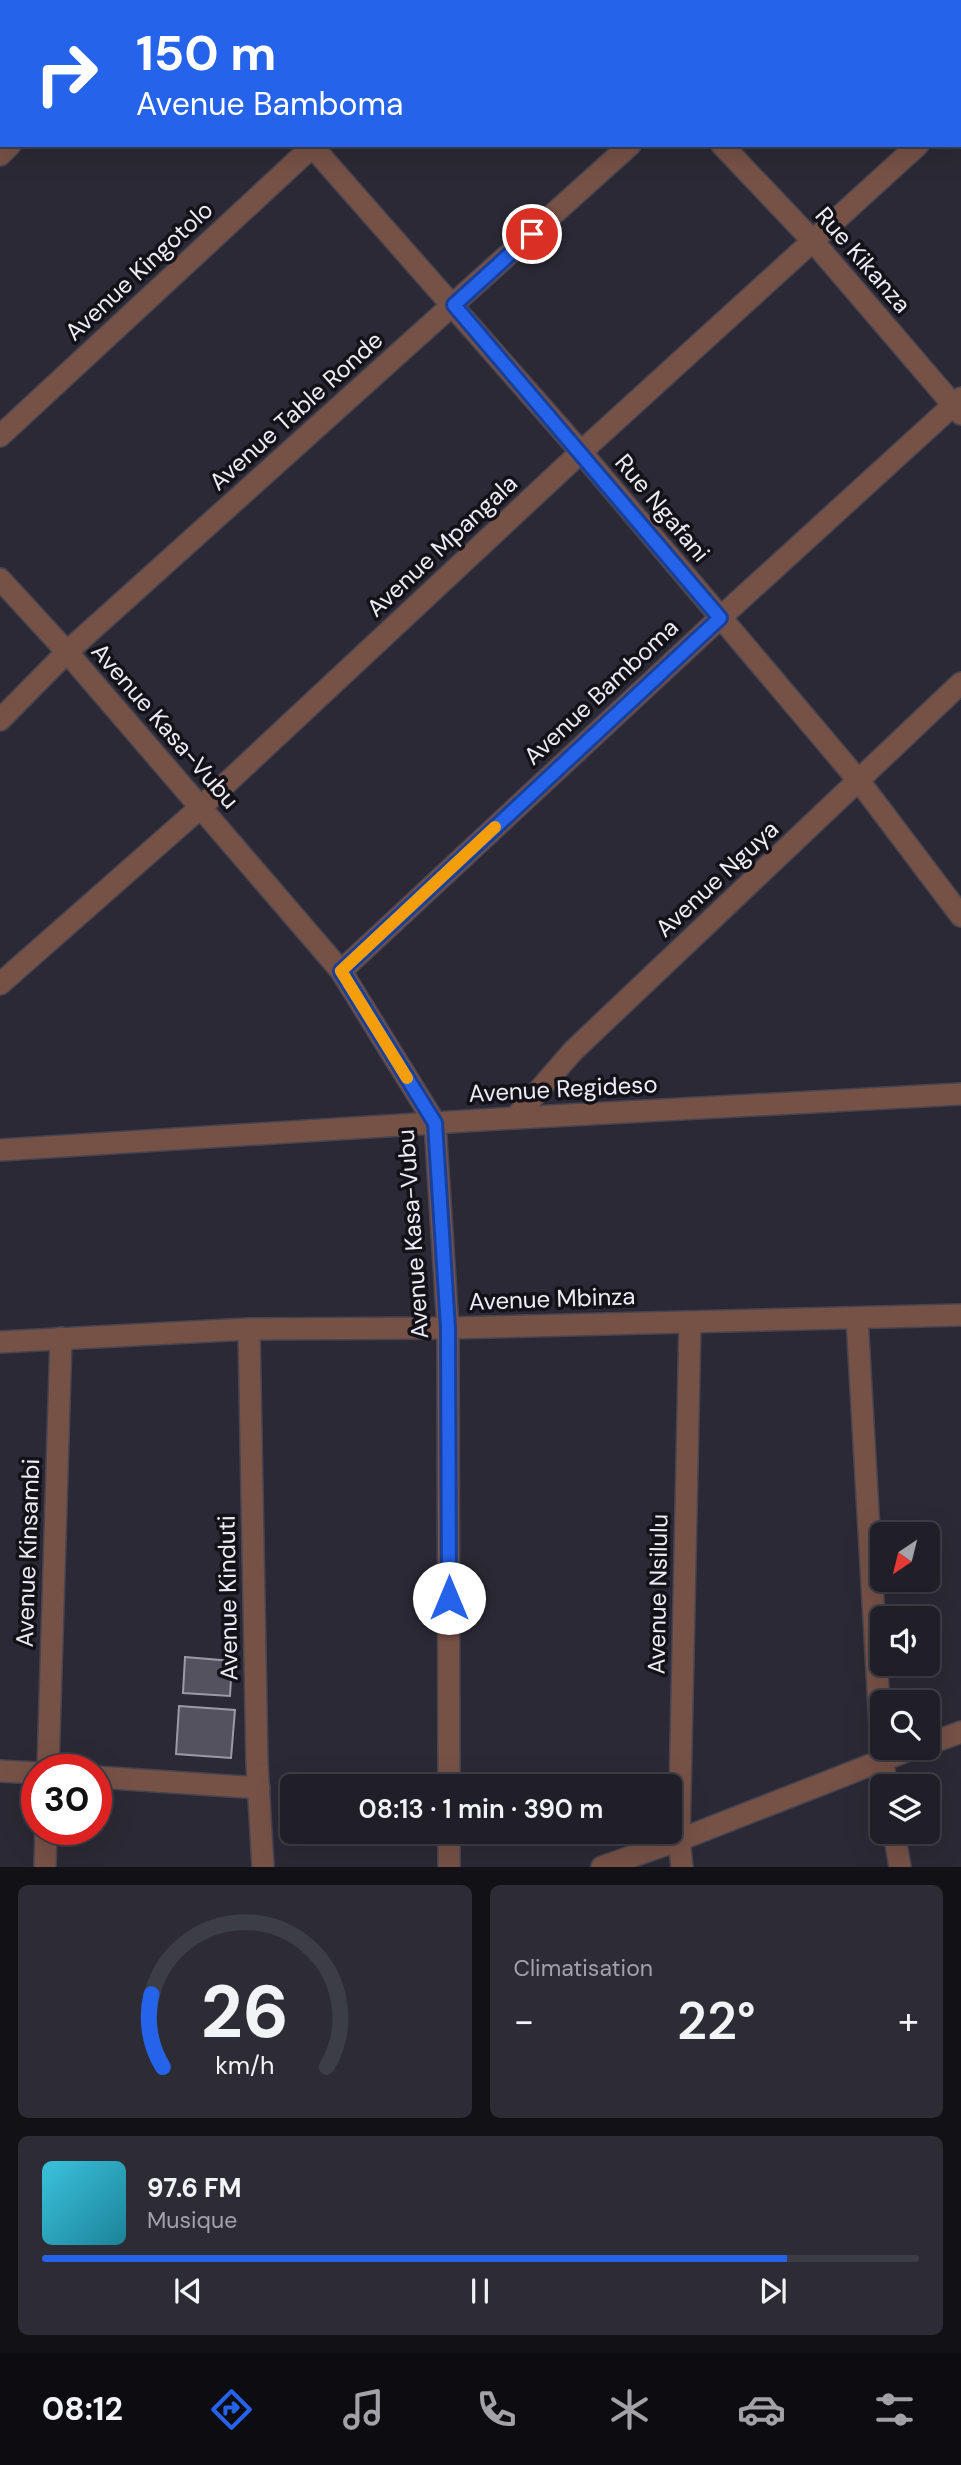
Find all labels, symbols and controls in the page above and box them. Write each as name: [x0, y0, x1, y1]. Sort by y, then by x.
text: 150 m: [136, 21, 276, 85]
icon: right: [21, 28, 112, 119]
text: Avenue Bamboma: [136, 83, 403, 125]
street label: Avenue Kingotolo: [58, 194, 219, 347]
street label: Rue Kikanza: [809, 200, 918, 319]
pin: [502, 204, 562, 264]
icon: arrive: [513, 215, 551, 253]
street label: Avenue Table Ronde: [202, 324, 389, 497]
street label: Rue Ngafani: [608, 447, 716, 568]
street label: Avenue Mpangala: [360, 468, 523, 623]
street label: Avenue Bamboma: [517, 612, 685, 771]
street label: Avenue Kasa-Vubu: [85, 636, 246, 815]
street label: Avenue Nguya: [649, 814, 785, 944]
street label: Avenue Regideso: [468, 1068, 658, 1109]
street label: Avenue Kasa-Vubu: [390, 1128, 435, 1340]
street label: Avenue Mbinza: [468, 1280, 636, 1317]
street label: Avenue Kinsambi: [9, 1458, 46, 1648]
street label: Avenue Nsilulu: [641, 1513, 674, 1675]
street label: Avenue Kinduti: [211, 1515, 244, 1681]
north arrow: [870, 1522, 940, 1592]
map controls: [870, 1522, 940, 1844]
position arrow: [412, 1561, 486, 1635]
button: sound: [870, 1606, 940, 1676]
button: search: [870, 1690, 940, 1760]
speed limit sign: 30: [21, 1754, 112, 1845]
button: layers: [870, 1774, 940, 1844]
text: 08:13 · 1 min · 390 m: [359, 1792, 603, 1826]
text: Climatisation: [514, 1953, 653, 1983]
text: 26: [201, 1966, 289, 2061]
text: 22°: [677, 1987, 756, 2055]
text: −: [514, 1996, 534, 2046]
text: +: [898, 1996, 919, 2046]
text: km/h: [215, 2049, 274, 2082]
text: 97.6 FM: [147, 2171, 242, 2205]
text: Musique: [147, 2205, 237, 2235]
icon: previous: [169, 2272, 207, 2310]
icon: pause: [461, 2272, 499, 2310]
icon: next: [754, 2272, 792, 2310]
icon: directions: [207, 2385, 256, 2434]
icon: music: [339, 2385, 388, 2434]
icon: phone: [472, 2385, 521, 2434]
icon: climate: [605, 2385, 654, 2434]
icon: car: [737, 2385, 786, 2434]
icon: filters: [870, 2385, 919, 2434]
text: 08:12: [42, 2388, 123, 2430]

